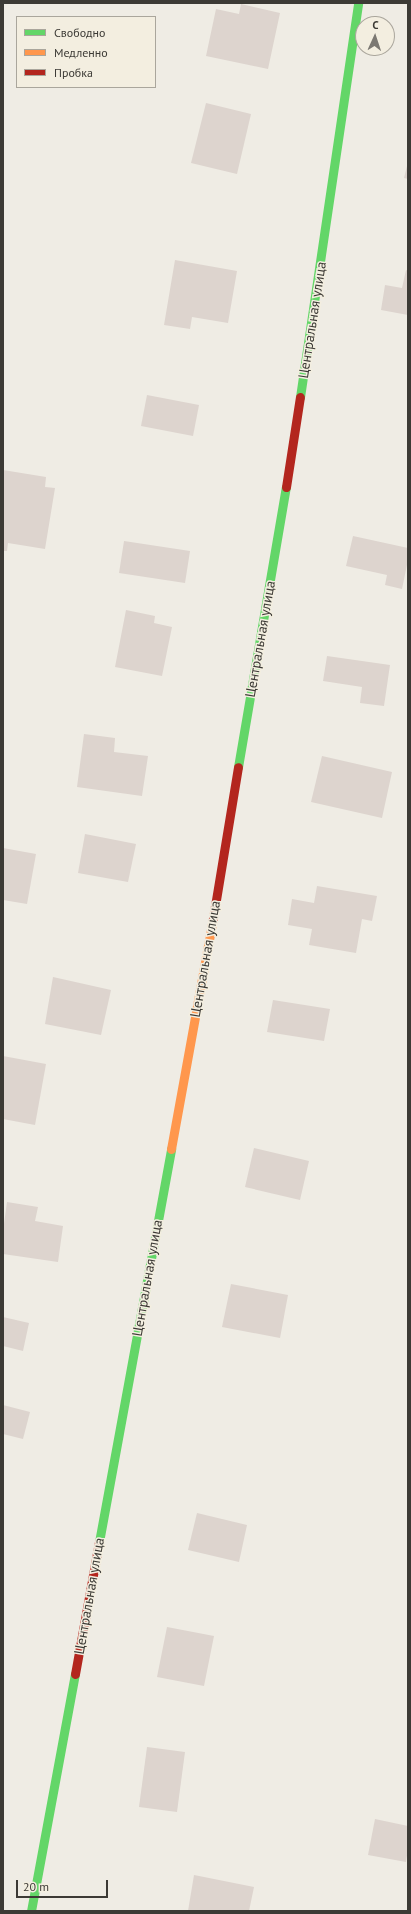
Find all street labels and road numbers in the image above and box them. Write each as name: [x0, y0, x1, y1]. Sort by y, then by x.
street label: Центральная улица: [294, 260, 330, 380]
street label: Центральная улица: [241, 579, 279, 699]
street label: Центральная улица: [186, 899, 224, 1019]
street label: Центральная улица: [128, 1218, 166, 1338]
street label: Центральная улица: [70, 1536, 108, 1656]

